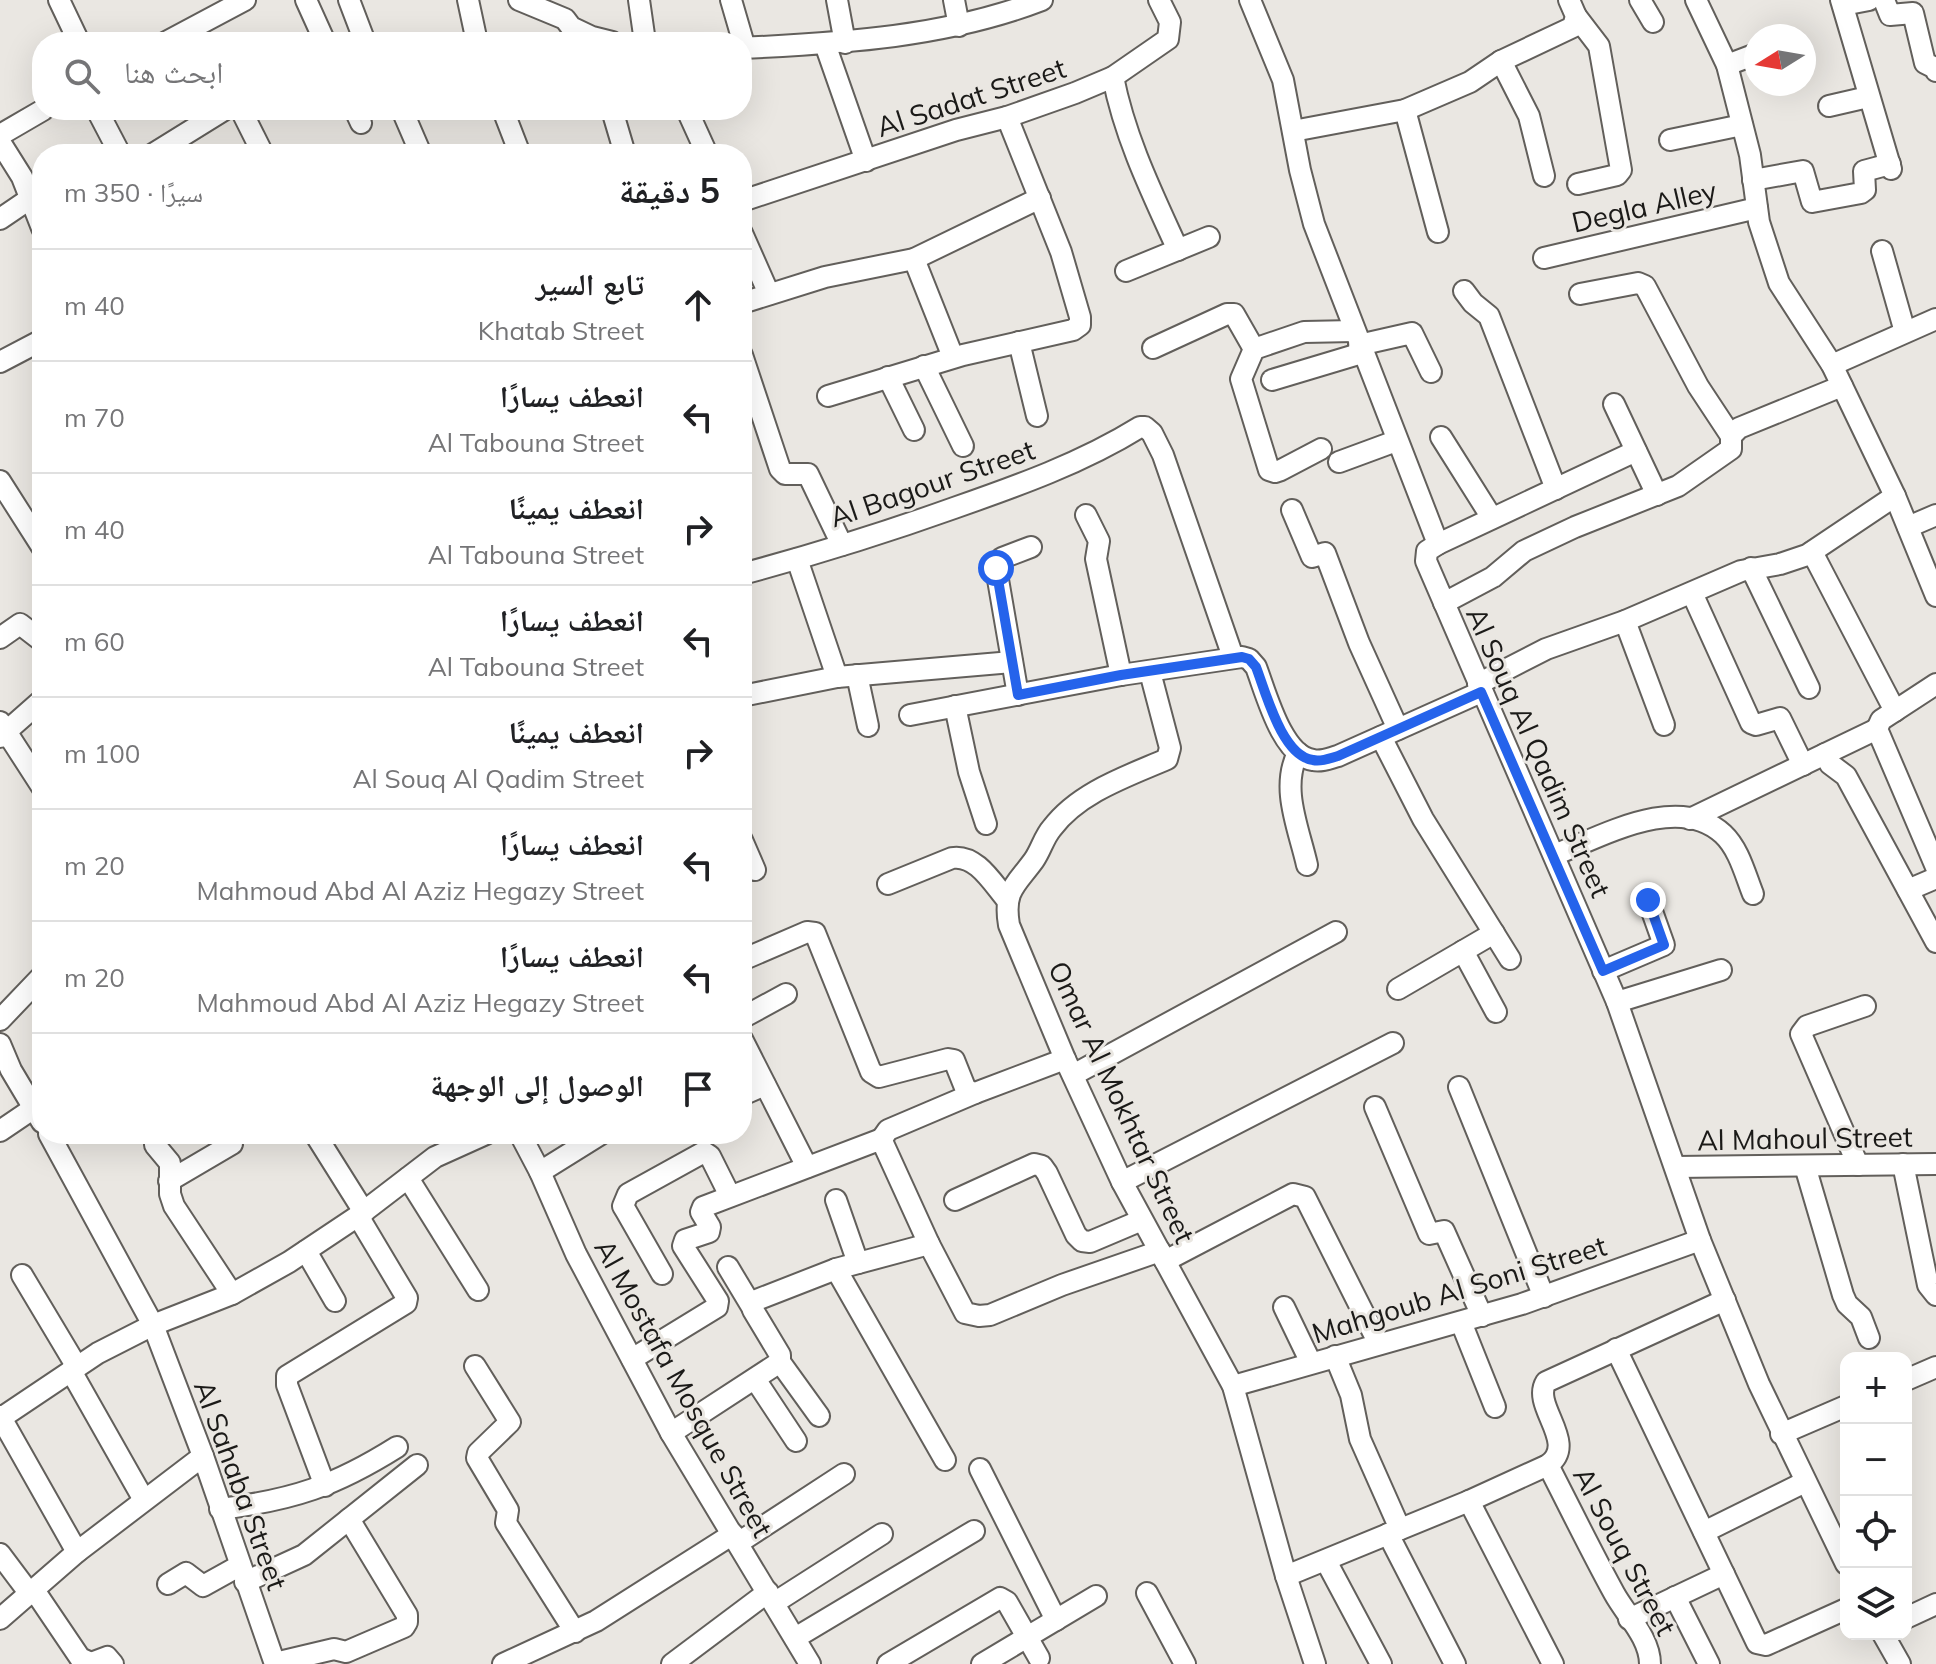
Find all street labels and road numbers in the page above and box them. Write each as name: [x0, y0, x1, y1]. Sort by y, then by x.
street label: Al Sadat Street: [872, 50, 1070, 144]
street label: Degla Alley: [1568, 172, 1720, 240]
street label: Al Bagour Street: [825, 432, 1039, 534]
street label: Al Souq Al Qadim Street: [1459, 601, 1619, 903]
street label: Omar Al Mokhtar Street: [1041, 955, 1203, 1249]
street label: Al Mahoul Street: [1697, 1119, 1913, 1157]
street label: Mahgoub Al Soni Street: [1307, 1227, 1611, 1350]
street label: Al Mostafa Mosque Street: [587, 1233, 781, 1543]
street label: Al Sahaba Street: [187, 1375, 295, 1595]
street label: Al Souq Street: [1566, 1461, 1684, 1641]

